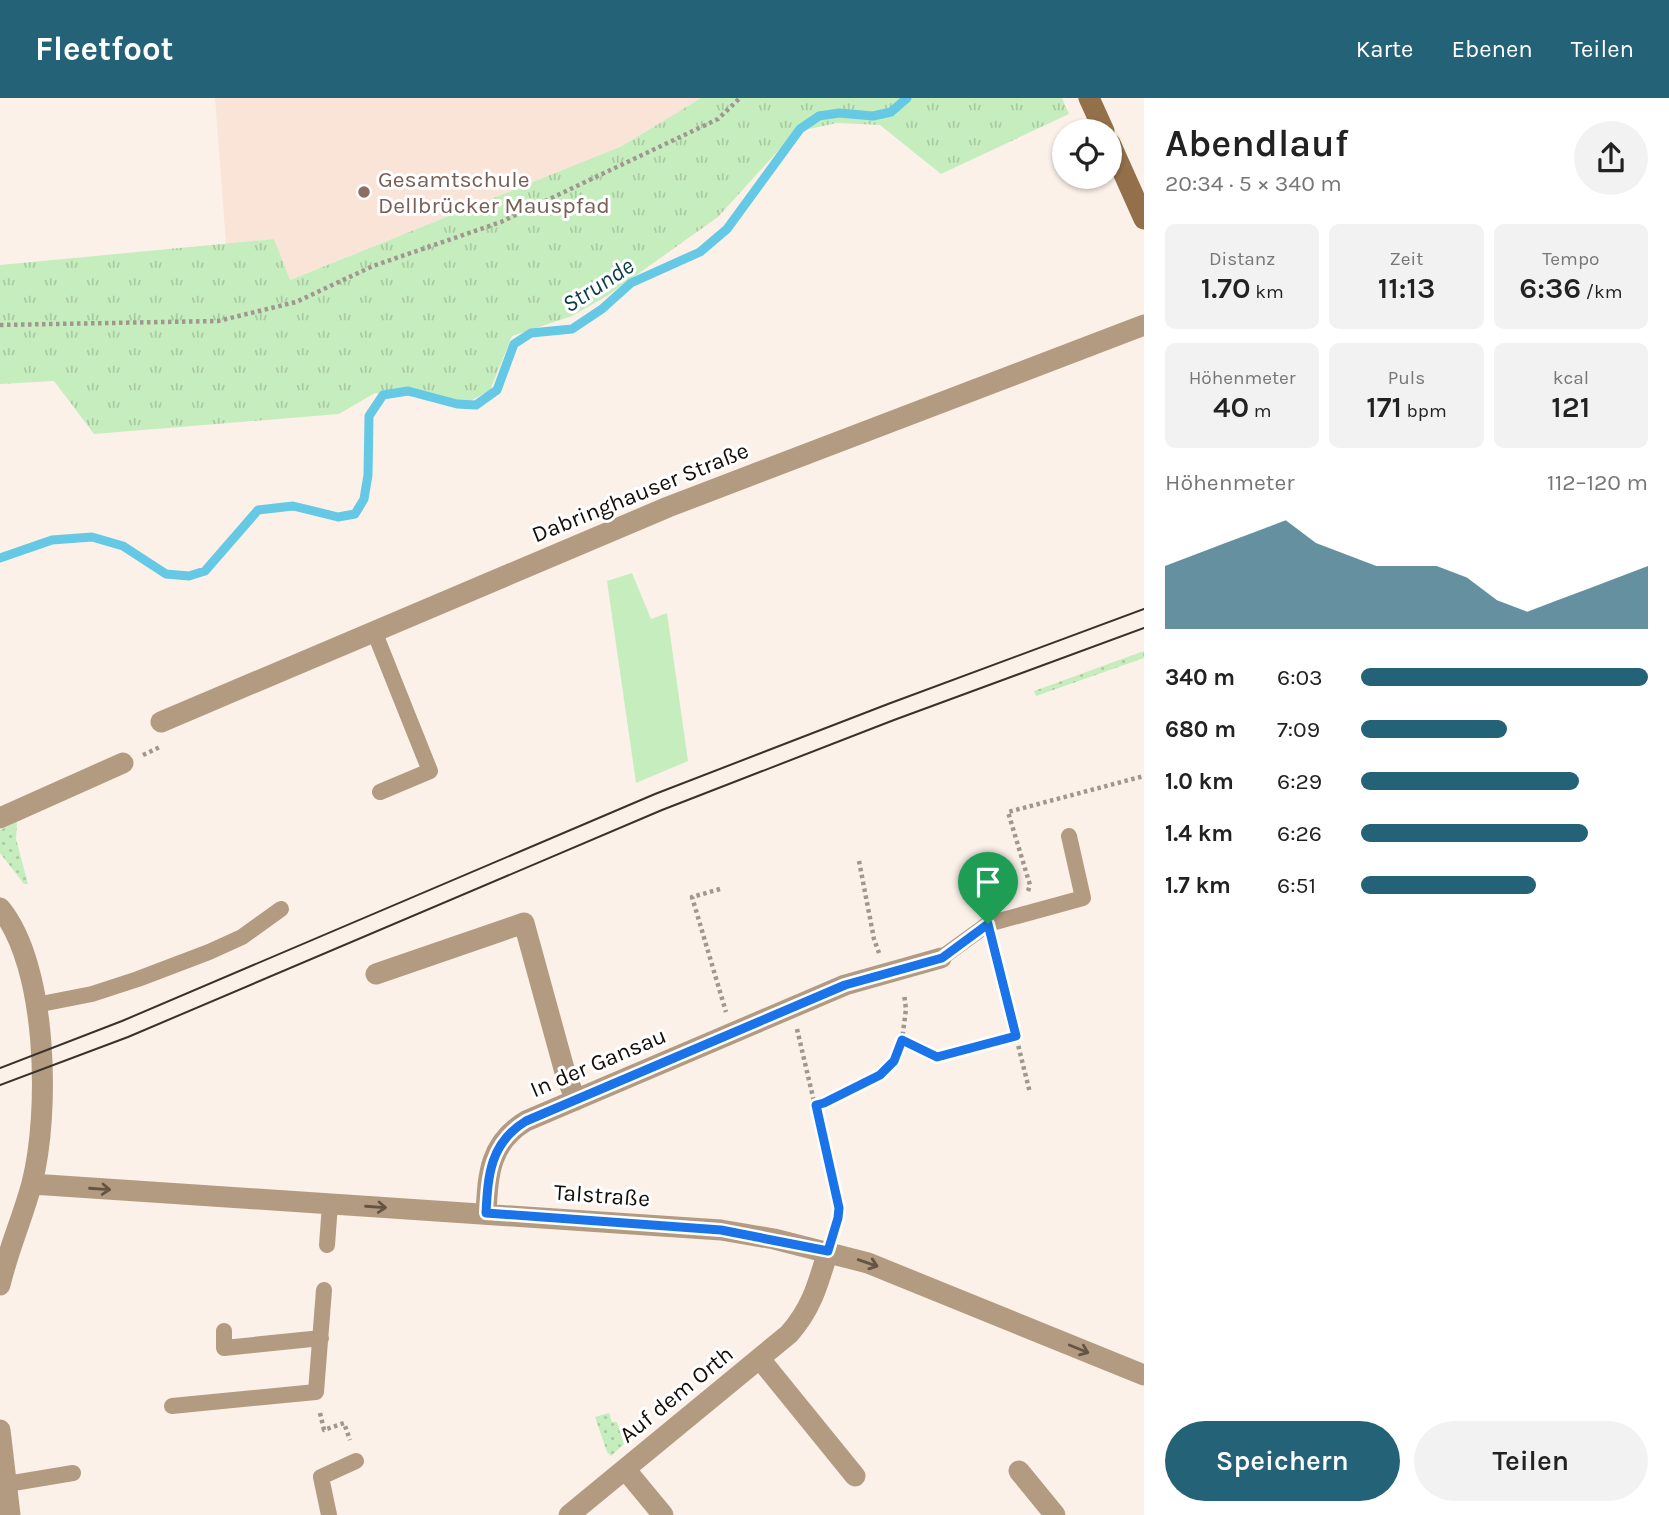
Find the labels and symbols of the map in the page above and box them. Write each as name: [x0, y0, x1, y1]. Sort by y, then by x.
place label: Gesamtschule Dellbrücker Mauspfad: [378, 166, 610, 219]
marker: Gesamtschule Dellbrücker Mauspfad: [356, 184, 372, 200]
water label: Strunde: [557, 252, 639, 318]
street label: Dabringhauser Straße: [528, 437, 752, 548]
pin: [958, 852, 1018, 924]
street label: In der Gansau: [526, 1022, 670, 1103]
street label: Talstraße: [553, 1179, 651, 1212]
one-way arrow: [88, 1182, 111, 1195]
one-way arrow: [364, 1200, 387, 1213]
one-way arrow: [857, 1257, 879, 1270]
street label: Auf dem Orth: [614, 1340, 739, 1448]
one-way arrow: [1068, 1343, 1089, 1356]

